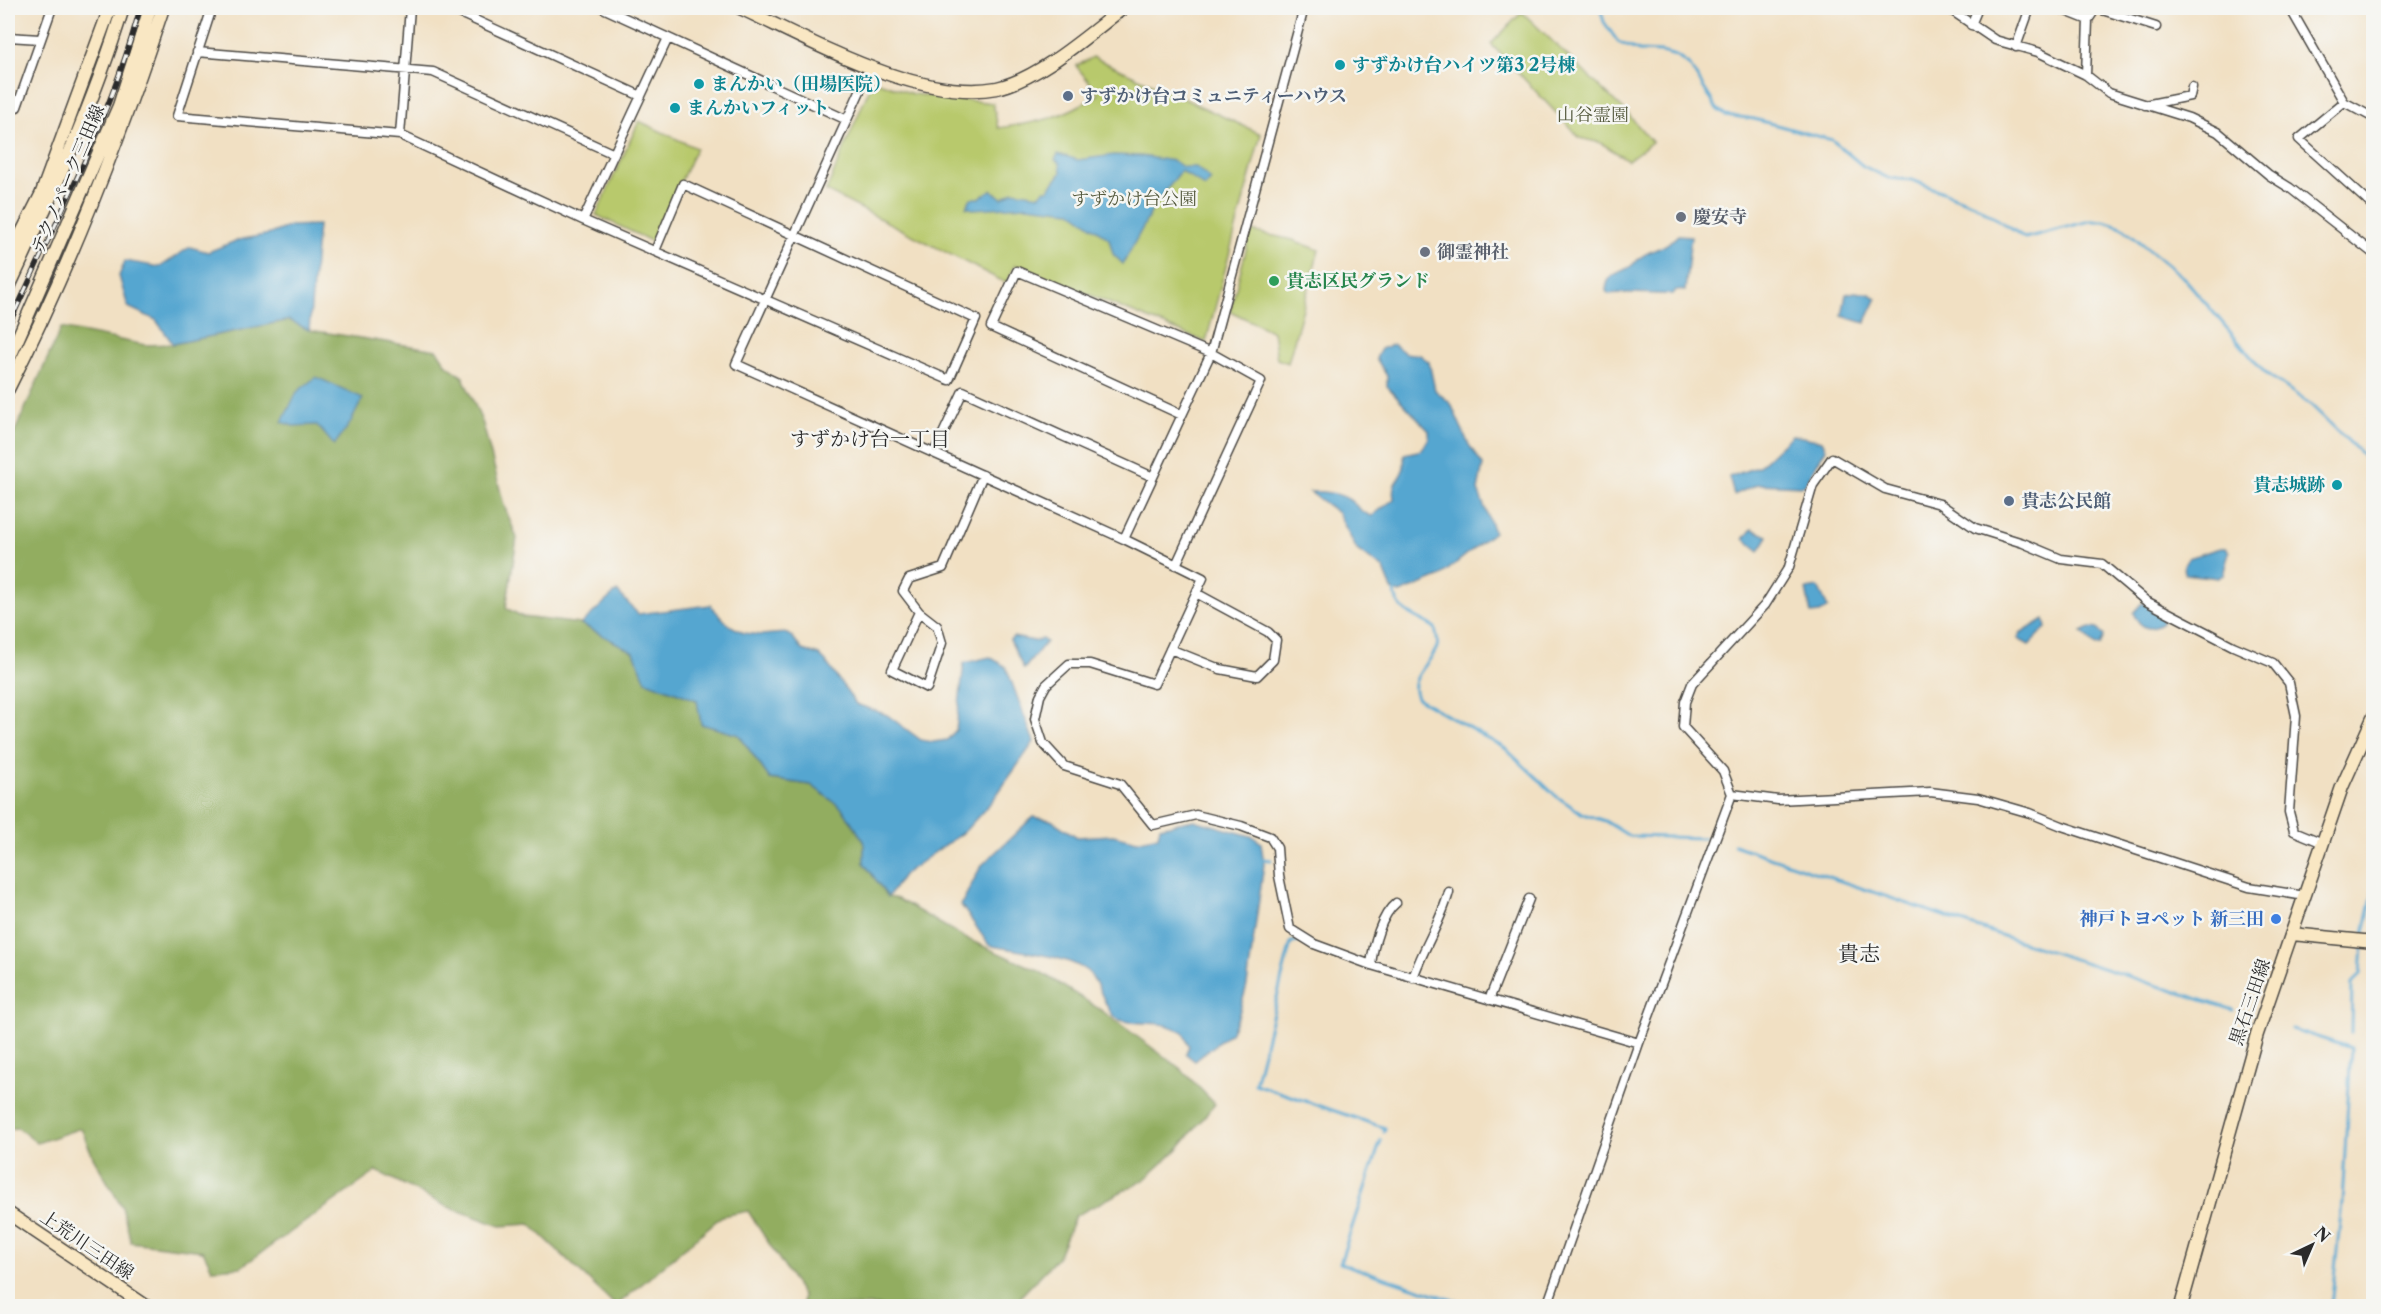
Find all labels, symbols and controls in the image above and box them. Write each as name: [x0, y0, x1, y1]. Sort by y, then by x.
place label: すずかけ台ハイツ第3 2号棟: [1352, 54, 1576, 76]
marker: すずかけ台ハイツ第3 2号棟: [1333, 58, 1347, 72]
place label: まんかい（田場医院）: [711, 73, 891, 95]
marker: まんかい（田場医院）: [692, 77, 706, 91]
place label: すずかけ台コミュニティーハウス: [1080, 85, 1347, 107]
marker: すずかけ台コミュニティーハウス: [1061, 89, 1075, 103]
place label: まんかいフィット: [687, 97, 830, 119]
street label: テクノパーク三田線: [27, 101, 109, 257]
marker: まんかいフィット: [668, 101, 682, 115]
park label: 山谷霊園: [1557, 104, 1629, 126]
park label: すずかけ台公園: [1071, 188, 1197, 210]
place label: 慶安寺: [1693, 206, 1747, 228]
marker: 慶安寺: [1674, 210, 1688, 224]
place label: 御霊神社: [1437, 241, 1509, 263]
marker: 御霊神社: [1418, 245, 1432, 259]
place label: 貴志区民グランド: [1286, 270, 1430, 292]
marker: 貴志区民グランド: [1267, 274, 1281, 288]
district label: すずかけ台一丁目: [790, 427, 950, 451]
place label: 貴志城跡: [2253, 474, 2325, 496]
marker: 貴志城跡: [2330, 478, 2344, 492]
place label: 貴志公民館: [2021, 490, 2111, 512]
marker: 貴志公民館: [2002, 494, 2016, 508]
place label: 神戸トヨペット 新三田: [2079, 908, 2264, 930]
marker: 神戸トヨペット 新三田: [2269, 912, 2283, 926]
district label: 貴志: [1838, 941, 1880, 966]
street label: 黒石三田線: [2225, 956, 2275, 1048]
street label: 上荒川三田線: [36, 1206, 138, 1284]
north arrow: [2282, 1215, 2342, 1275]
text: N: [2310, 1222, 2334, 1246]

